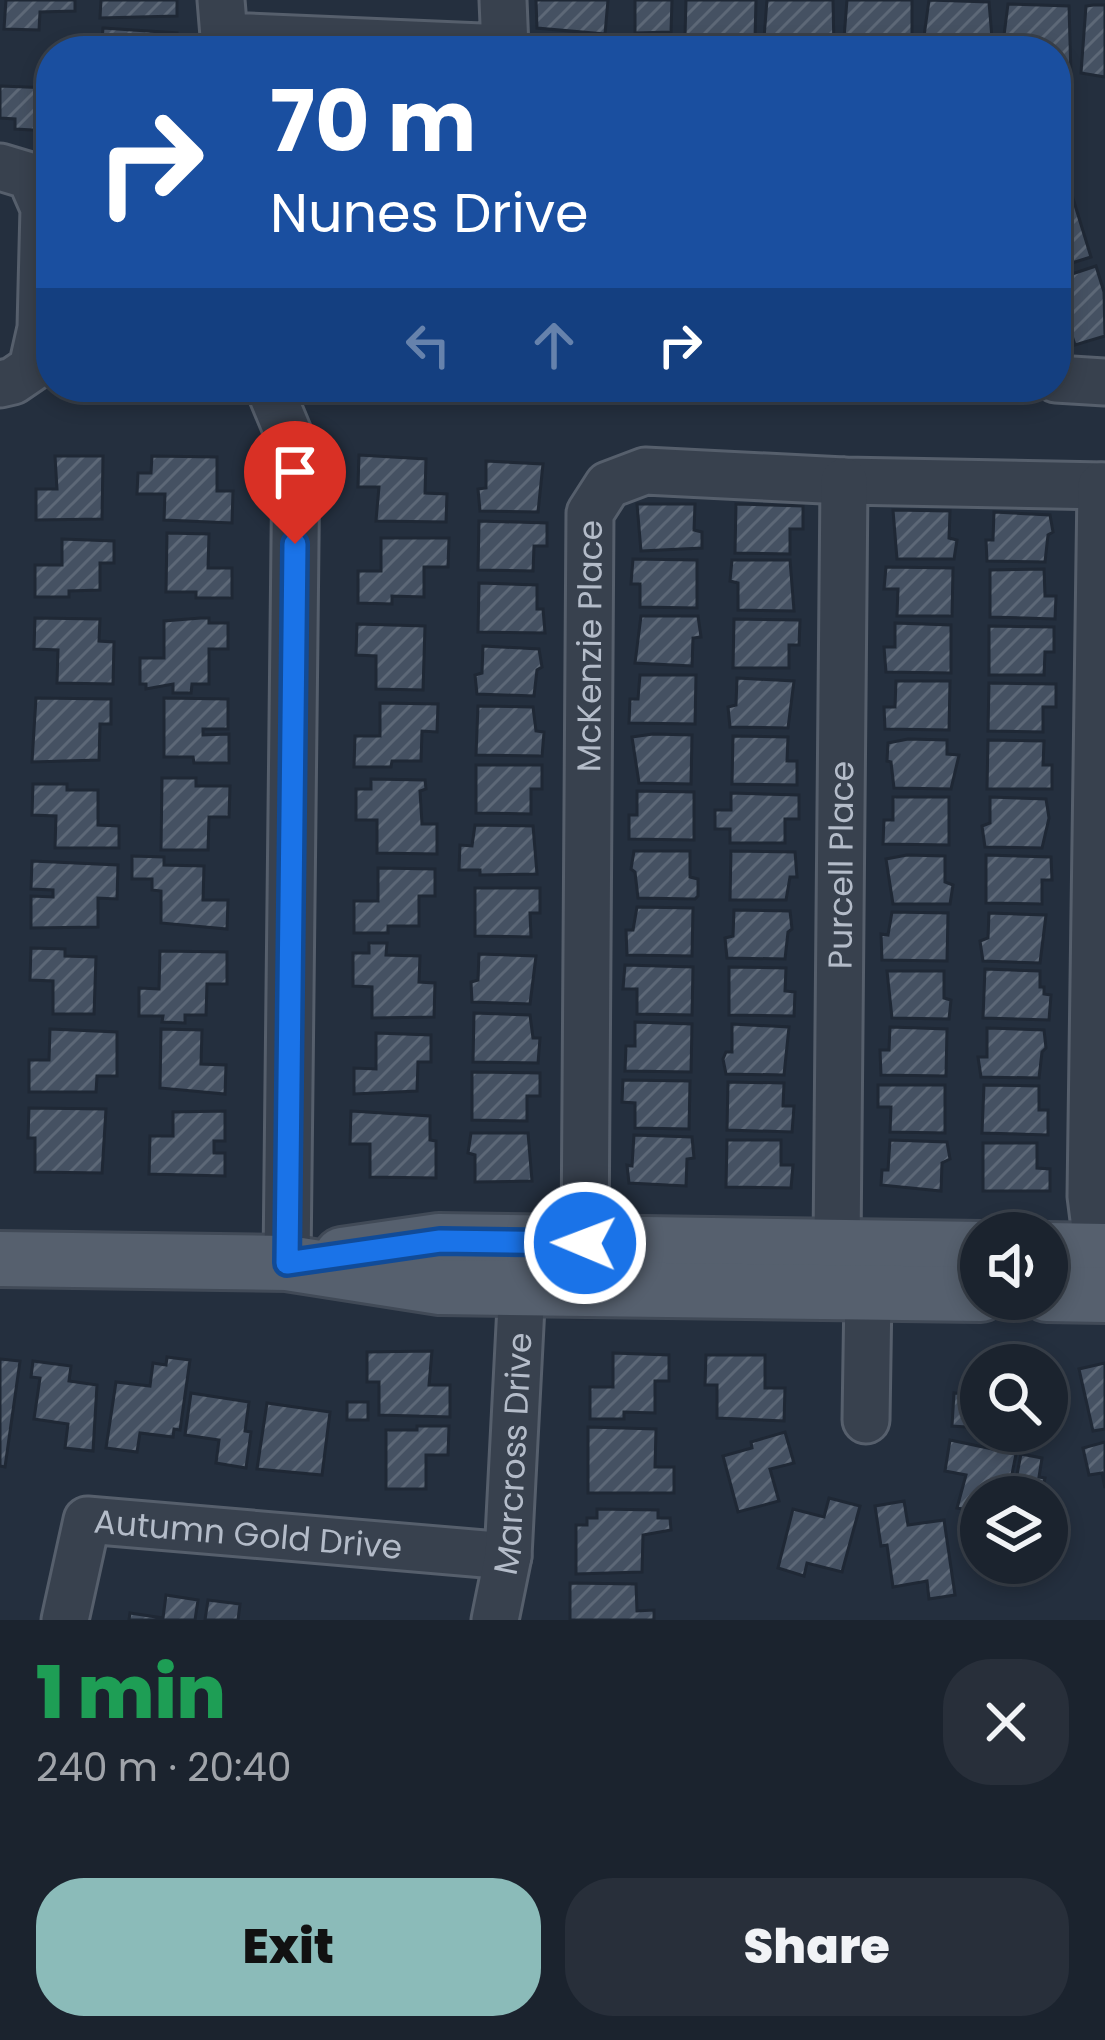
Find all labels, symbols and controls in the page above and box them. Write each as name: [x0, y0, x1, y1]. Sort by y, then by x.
text: 70 m: [270, 63, 476, 180]
icon: right: [72, 84, 228, 240]
text: Nunes Drive: [270, 175, 589, 251]
icon: left: [395, 312, 461, 378]
icon: ahead: [521, 312, 587, 378]
icon: right: [647, 312, 713, 378]
pin: [244, 421, 346, 544]
icon: arrive: [262, 439, 328, 505]
street label: McKenzie Place: [565, 520, 613, 772]
street label: Purcell Place: [816, 761, 865, 969]
position arrow: [522, 1180, 648, 1306]
map controls: [960, 1212, 1068, 1584]
button: sound: [960, 1212, 1068, 1320]
street label: Marcross Drive: [481, 1331, 543, 1579]
button: search: [960, 1344, 1068, 1452]
button: layers: [960, 1476, 1068, 1584]
street label: Autumn Gold Drive: [92, 1497, 404, 1570]
text: 1 min: [36, 1642, 226, 1743]
button: close: [943, 1659, 1069, 1785]
text: 240 m · 20:40: [36, 1740, 291, 1795]
button: Exit: [36, 1878, 541, 2016]
button: Share: [565, 1878, 1069, 2016]

